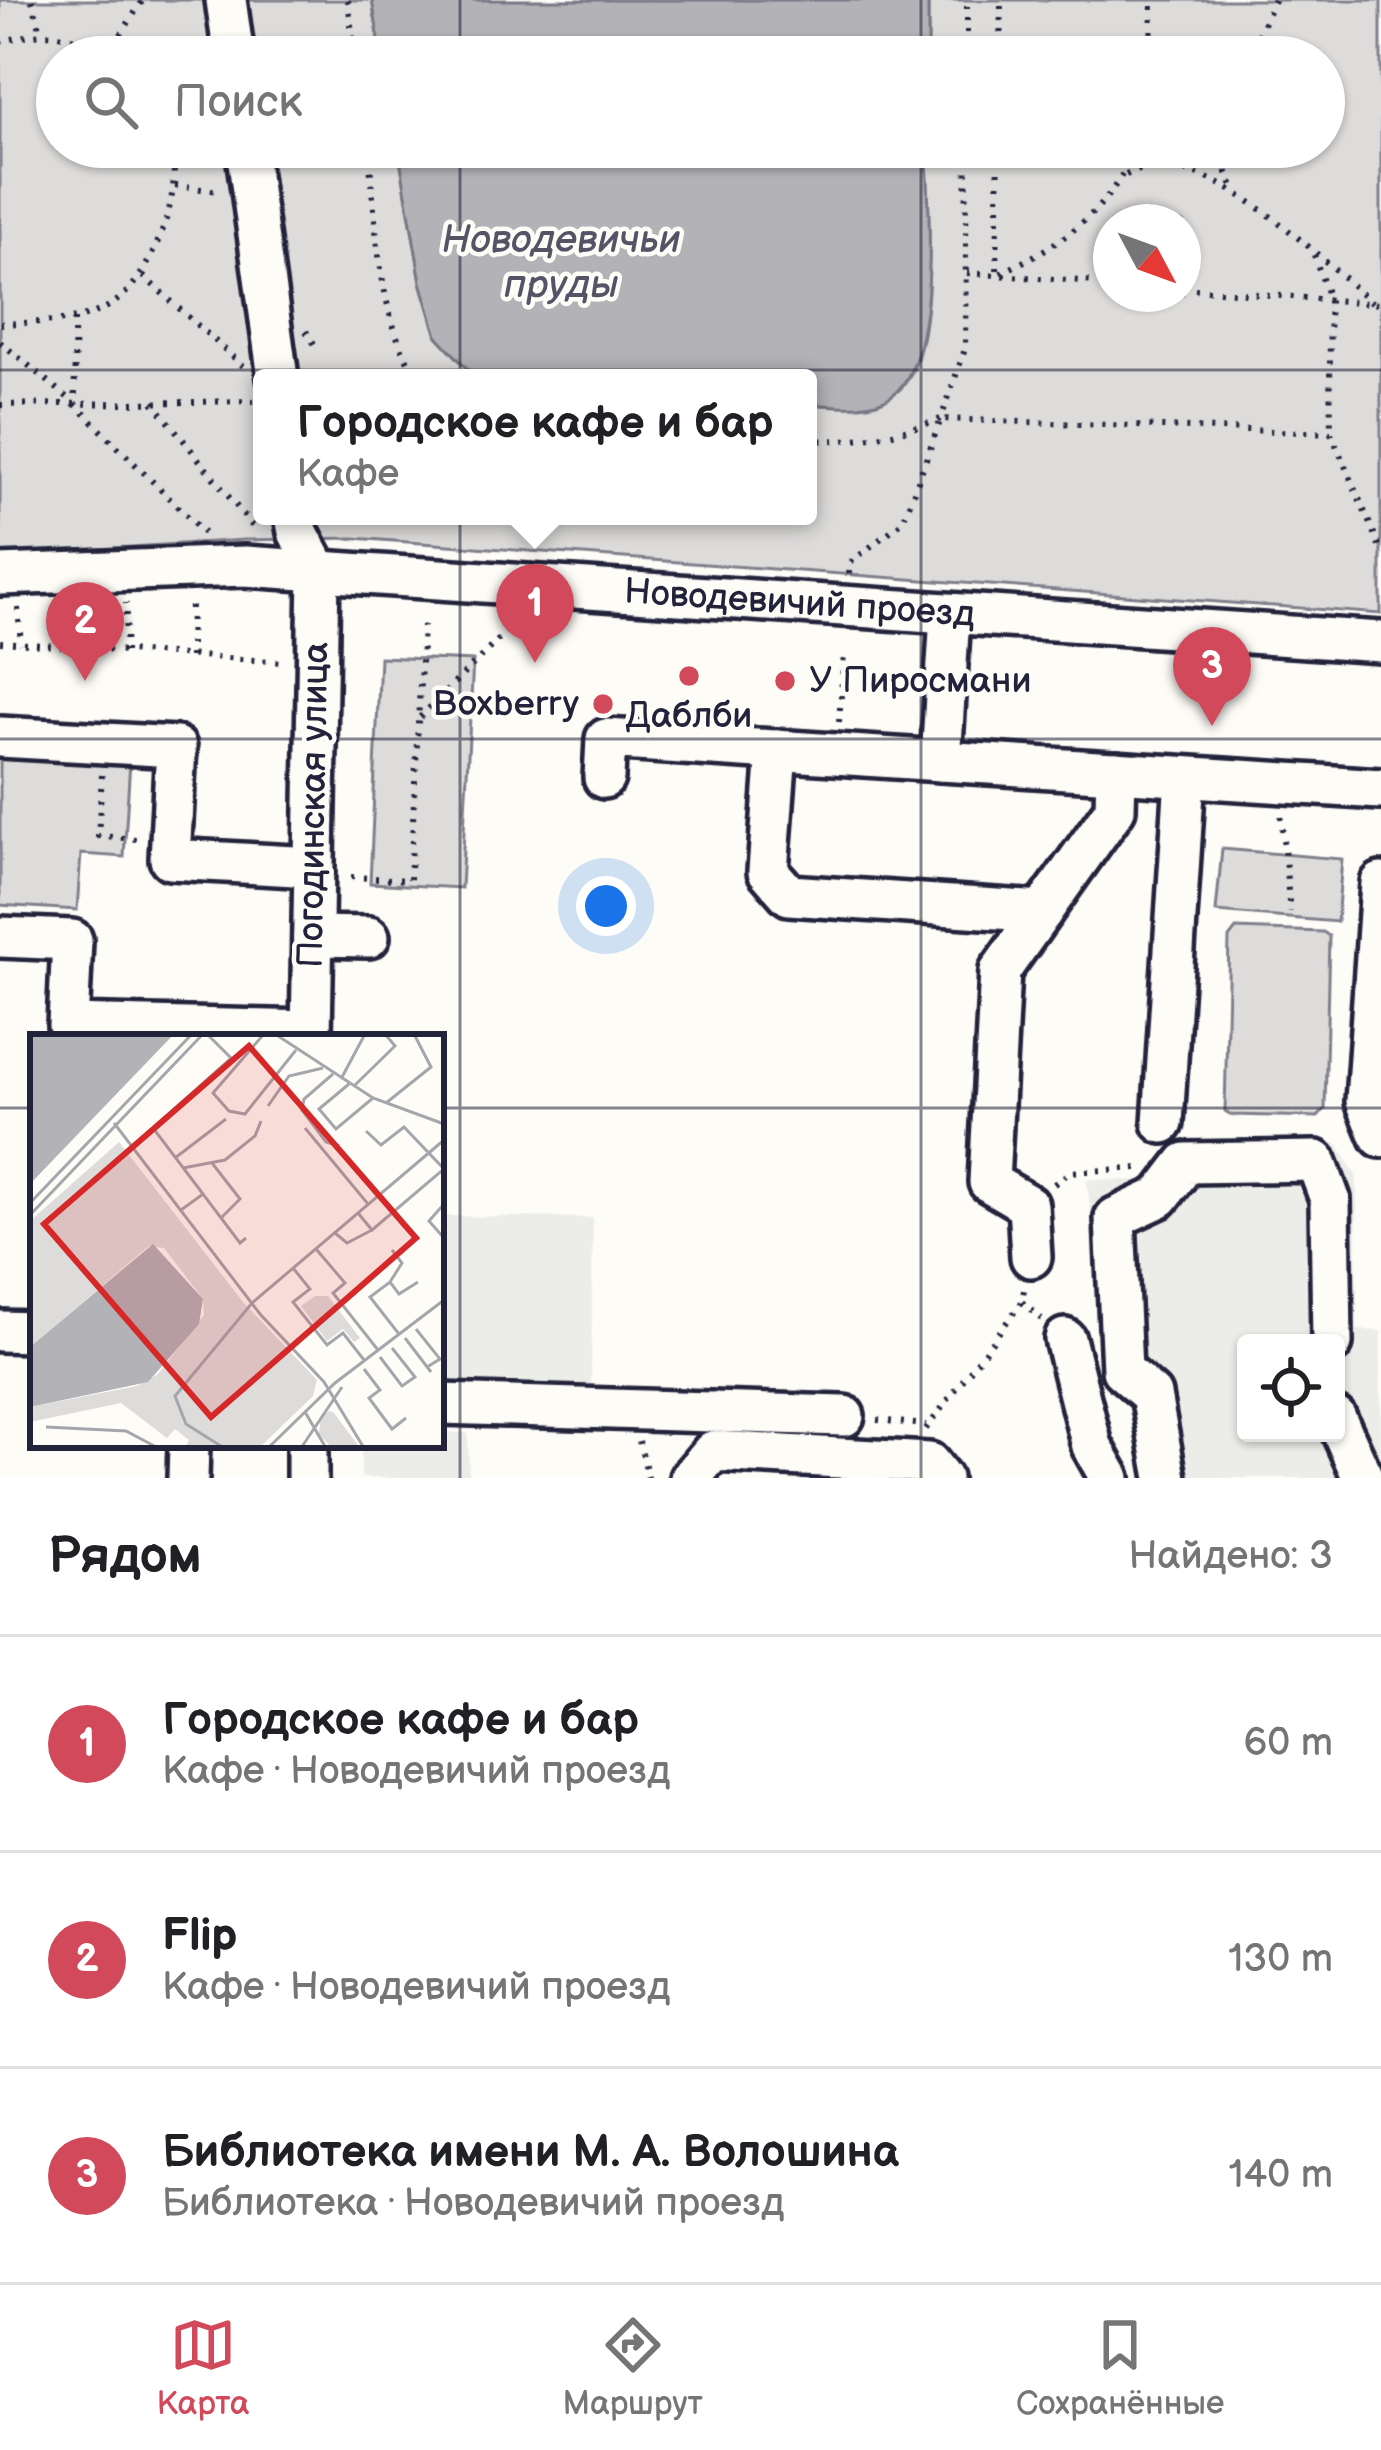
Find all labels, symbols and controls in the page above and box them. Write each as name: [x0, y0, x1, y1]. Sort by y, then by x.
search box: [36, 36, 1345, 168]
icon: search: [78, 69, 144, 135]
text: Поиск: [174, 75, 302, 130]
north arrow: [1093, 204, 1201, 312]
water label: Новодевичьи пруды: [441, 217, 681, 309]
popup: [253, 369, 817, 525]
text: Городское кафе и бар: [297, 396, 773, 451]
text: Кафе: [297, 451, 399, 498]
pin: 1: [496, 564, 574, 663]
street label: Новодевичий проезд: [623, 570, 976, 636]
pin: 2: [46, 582, 124, 681]
pin: 3: [1173, 627, 1251, 726]
street label: Погодинская улица: [290, 642, 338, 968]
place label: У Пиросмани: [809, 660, 1032, 703]
marker: Даблби: [676, 663, 702, 689]
marker: У Пиросмани: [772, 668, 798, 694]
place label: Boxberry: [433, 683, 580, 726]
marker: Boxberry: [590, 691, 616, 717]
place label: Даблби: [626, 695, 752, 738]
your location: [576, 876, 636, 936]
inset map: [30, 1034, 444, 1448]
map controls: [1237, 1334, 1345, 1442]
button: locate: [1237, 1334, 1345, 1442]
text: Рядом: [48, 1526, 202, 1587]
text: Найдено: 3: [1128, 1533, 1333, 1580]
text: Городское кафе и бар: [162, 1693, 639, 1748]
text: 1: [79, 1720, 95, 1767]
text: 60 m: [1243, 1720, 1333, 1767]
text: Кафе · Новодевичий проезд: [162, 1748, 670, 1795]
text: Flip: [162, 1909, 237, 1964]
text: 2: [75, 1936, 99, 1983]
text: 130 m: [1228, 1936, 1333, 1983]
text: Кафе · Новодевичий проезд: [162, 1964, 670, 2011]
text: Библиотека имени М. А. Волошина: [162, 2125, 899, 2180]
text: 3: [76, 2152, 98, 2199]
text: 140 m: [1228, 2152, 1333, 2199]
text: Библиотека · Новодевичий проезд: [162, 2180, 784, 2227]
tab: Карта: [157, 2312, 249, 2424]
tab: Маршрут: [563, 2312, 703, 2424]
tab: Сохранённые: [1016, 2312, 1224, 2424]

